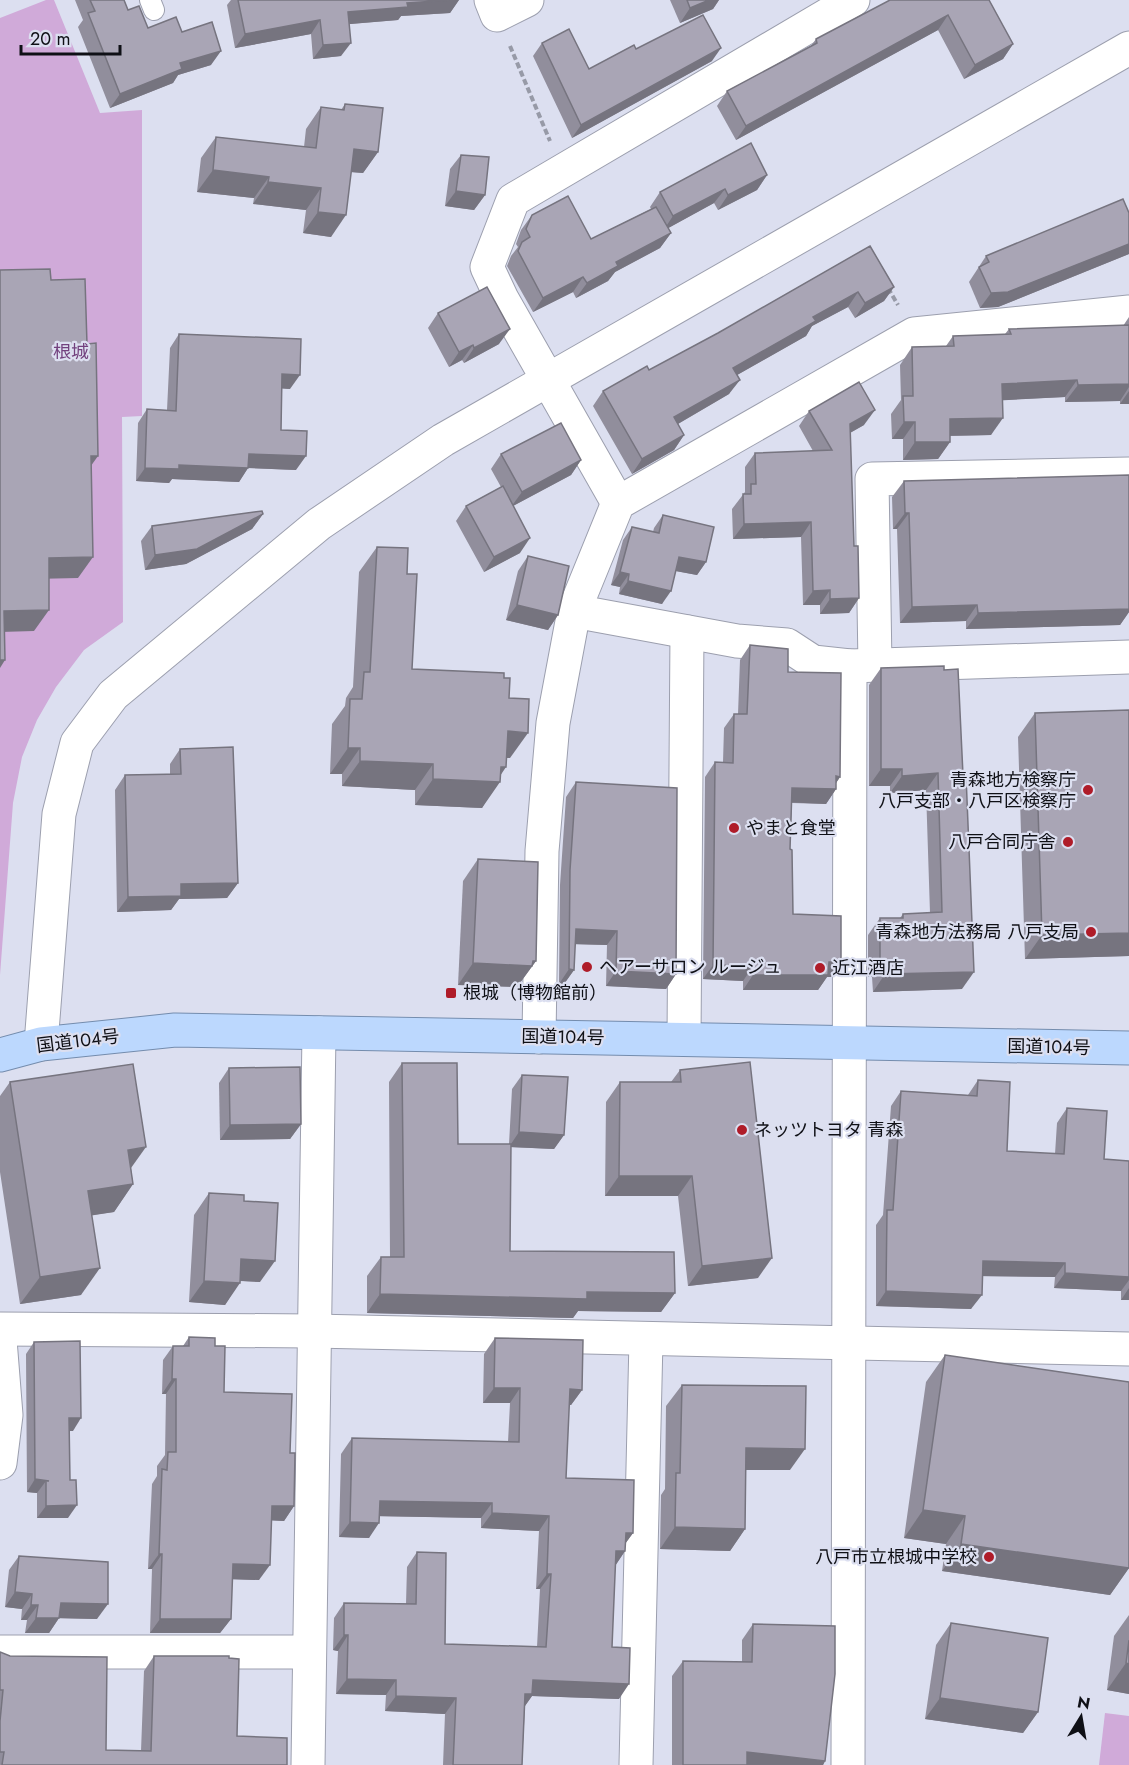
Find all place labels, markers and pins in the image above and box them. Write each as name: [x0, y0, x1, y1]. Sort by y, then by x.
place label: 青森地方検察庁 八戸支部・八戸区検察庁: [878, 767, 1076, 814]
marker: 青森地方検察庁 八戸支部・八戸区検察庁: [1081, 783, 1095, 797]
place label: やまと食堂: [746, 815, 836, 841]
marker: やまと食堂: [727, 821, 741, 835]
place label: 八戸合同庁舎: [948, 829, 1056, 855]
marker: 八戸合同庁舎: [1061, 835, 1075, 849]
place label: 青森地方法務局 八戸支局: [876, 919, 1079, 945]
marker: 青森地方法務局 八戸支局: [1084, 925, 1098, 939]
place label: ヘアーサロン ルージュ: [599, 954, 781, 980]
place label: 近江酒店: [832, 955, 904, 981]
marker: ヘアーサロン ルージュ: [580, 960, 594, 974]
marker: 近江酒店: [813, 961, 827, 975]
place label: 根城（博物館前）: [463, 980, 607, 1006]
marker: 根城（博物館前）: [444, 986, 458, 1000]
place label: ネッツトヨタ 青森: [754, 1117, 903, 1143]
marker: ネッツトヨタ 青森: [735, 1123, 749, 1137]
place label: 八戸市立根城中学校: [815, 1544, 977, 1570]
marker: 八戸市立根城中学校: [982, 1550, 996, 1564]

